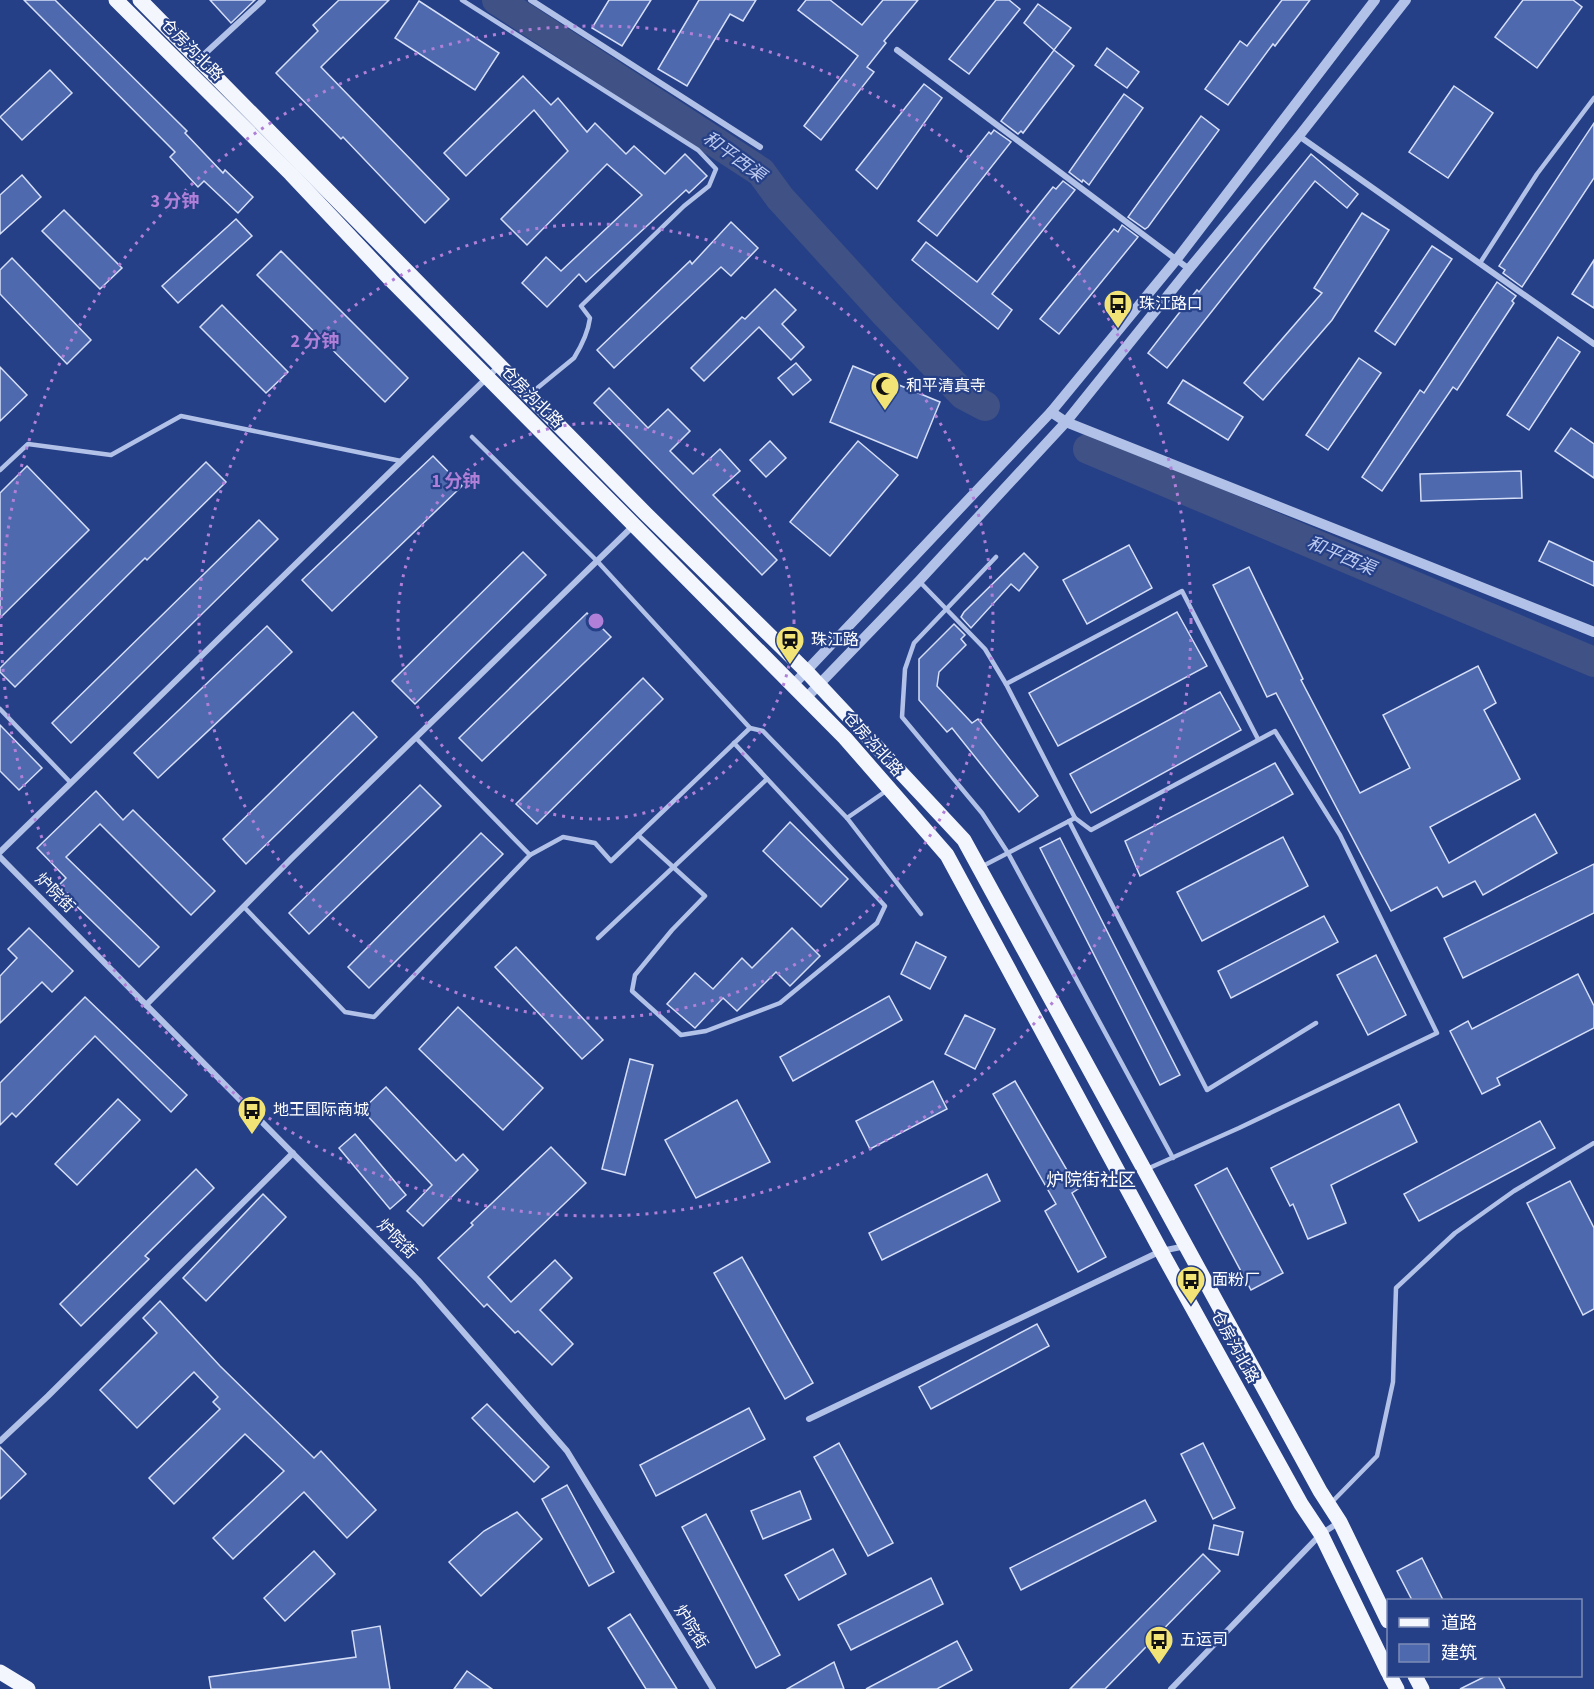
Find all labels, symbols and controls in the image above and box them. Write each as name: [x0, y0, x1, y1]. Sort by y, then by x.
street label: 仓房沟北路: [156, 14, 228, 86]
water label: 和平西渠: [698, 126, 773, 190]
text: 3 分钟: [150, 189, 200, 214]
bus stop icon: 珠江路口: [1102, 288, 1134, 330]
place label: 珠江路口: [1139, 293, 1203, 315]
text: 2 分钟: [290, 329, 340, 354]
street label: 仓房沟北路: [496, 361, 568, 433]
mosque icon: 和平清真寺: [869, 370, 901, 412]
place label: 和平清真寺: [906, 375, 986, 397]
text: 1 分钟: [431, 469, 481, 494]
water label: 和平西渠: [1303, 530, 1382, 583]
centre of rings: [586, 611, 606, 631]
station icon: 珠江路: [774, 624, 806, 666]
place label: 珠江路: [811, 629, 859, 651]
street label: 仓房沟北路: [838, 707, 908, 781]
street label: 炉院街: [30, 868, 80, 918]
bus stop icon: 地王国际商城: [236, 1094, 268, 1136]
place label: 地王国际商城: [273, 1099, 369, 1121]
district label: 炉院街社区: [1046, 1168, 1136, 1193]
street label: 炉院街: [372, 1214, 422, 1264]
bus stop icon: 面粉厂: [1175, 1264, 1207, 1306]
place label: 面粉厂: [1212, 1269, 1260, 1291]
street label: 仓房沟北路: [1206, 1307, 1264, 1387]
legend: [1387, 1599, 1582, 1677]
street label: 炉院街: [669, 1601, 713, 1653]
text: 道路: [1441, 1611, 1477, 1636]
bus stop icon: 五运司: [1143, 1624, 1175, 1666]
place label: 五运司: [1180, 1629, 1228, 1651]
text: 建筑: [1441, 1641, 1477, 1666]

